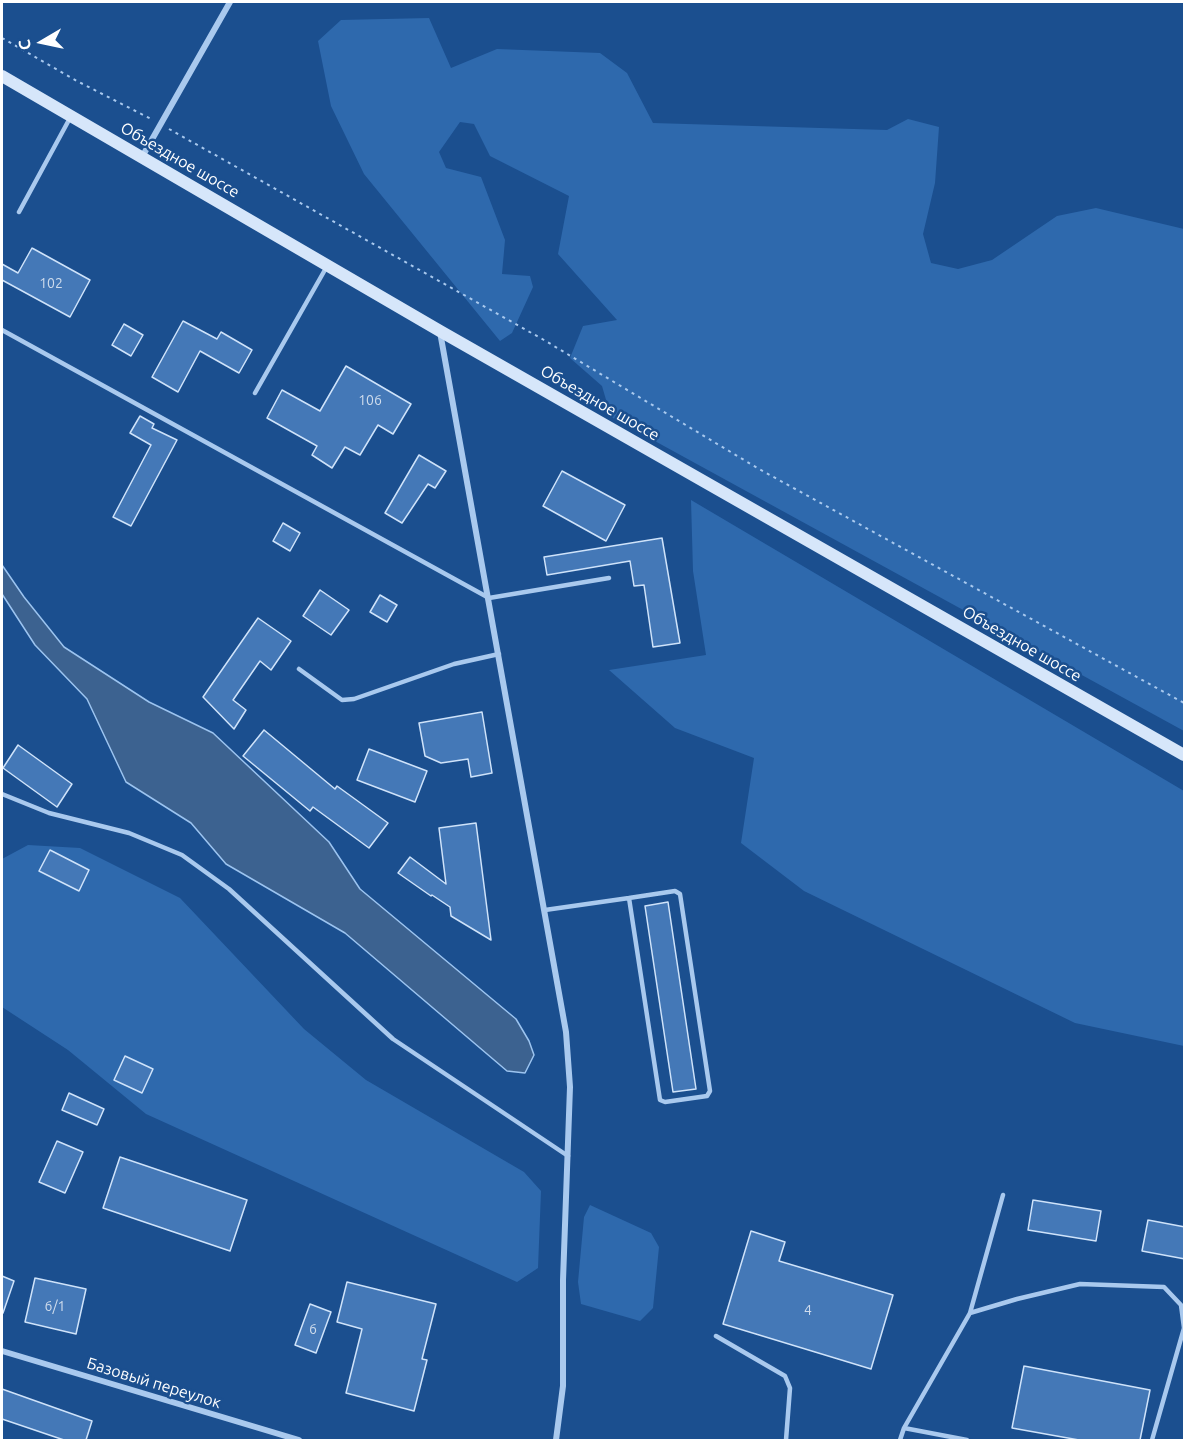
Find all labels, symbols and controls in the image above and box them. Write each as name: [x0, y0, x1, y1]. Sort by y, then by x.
north arrow: [12, 12, 72, 72]
text: С: [15, 38, 34, 51]
street label: Объездное шоссе: [117, 118, 243, 202]
house number: 102: [39, 275, 63, 291]
street label: Объездное шоссе: [537, 361, 663, 445]
house number: 106: [358, 392, 382, 408]
street label: Объездное шоссе: [959, 602, 1085, 686]
house number: 6/1: [45, 1298, 65, 1314]
house number: 4: [804, 1302, 812, 1318]
house number: 6: [309, 1321, 317, 1337]
street label: Базовый переулок: [84, 1353, 224, 1413]

